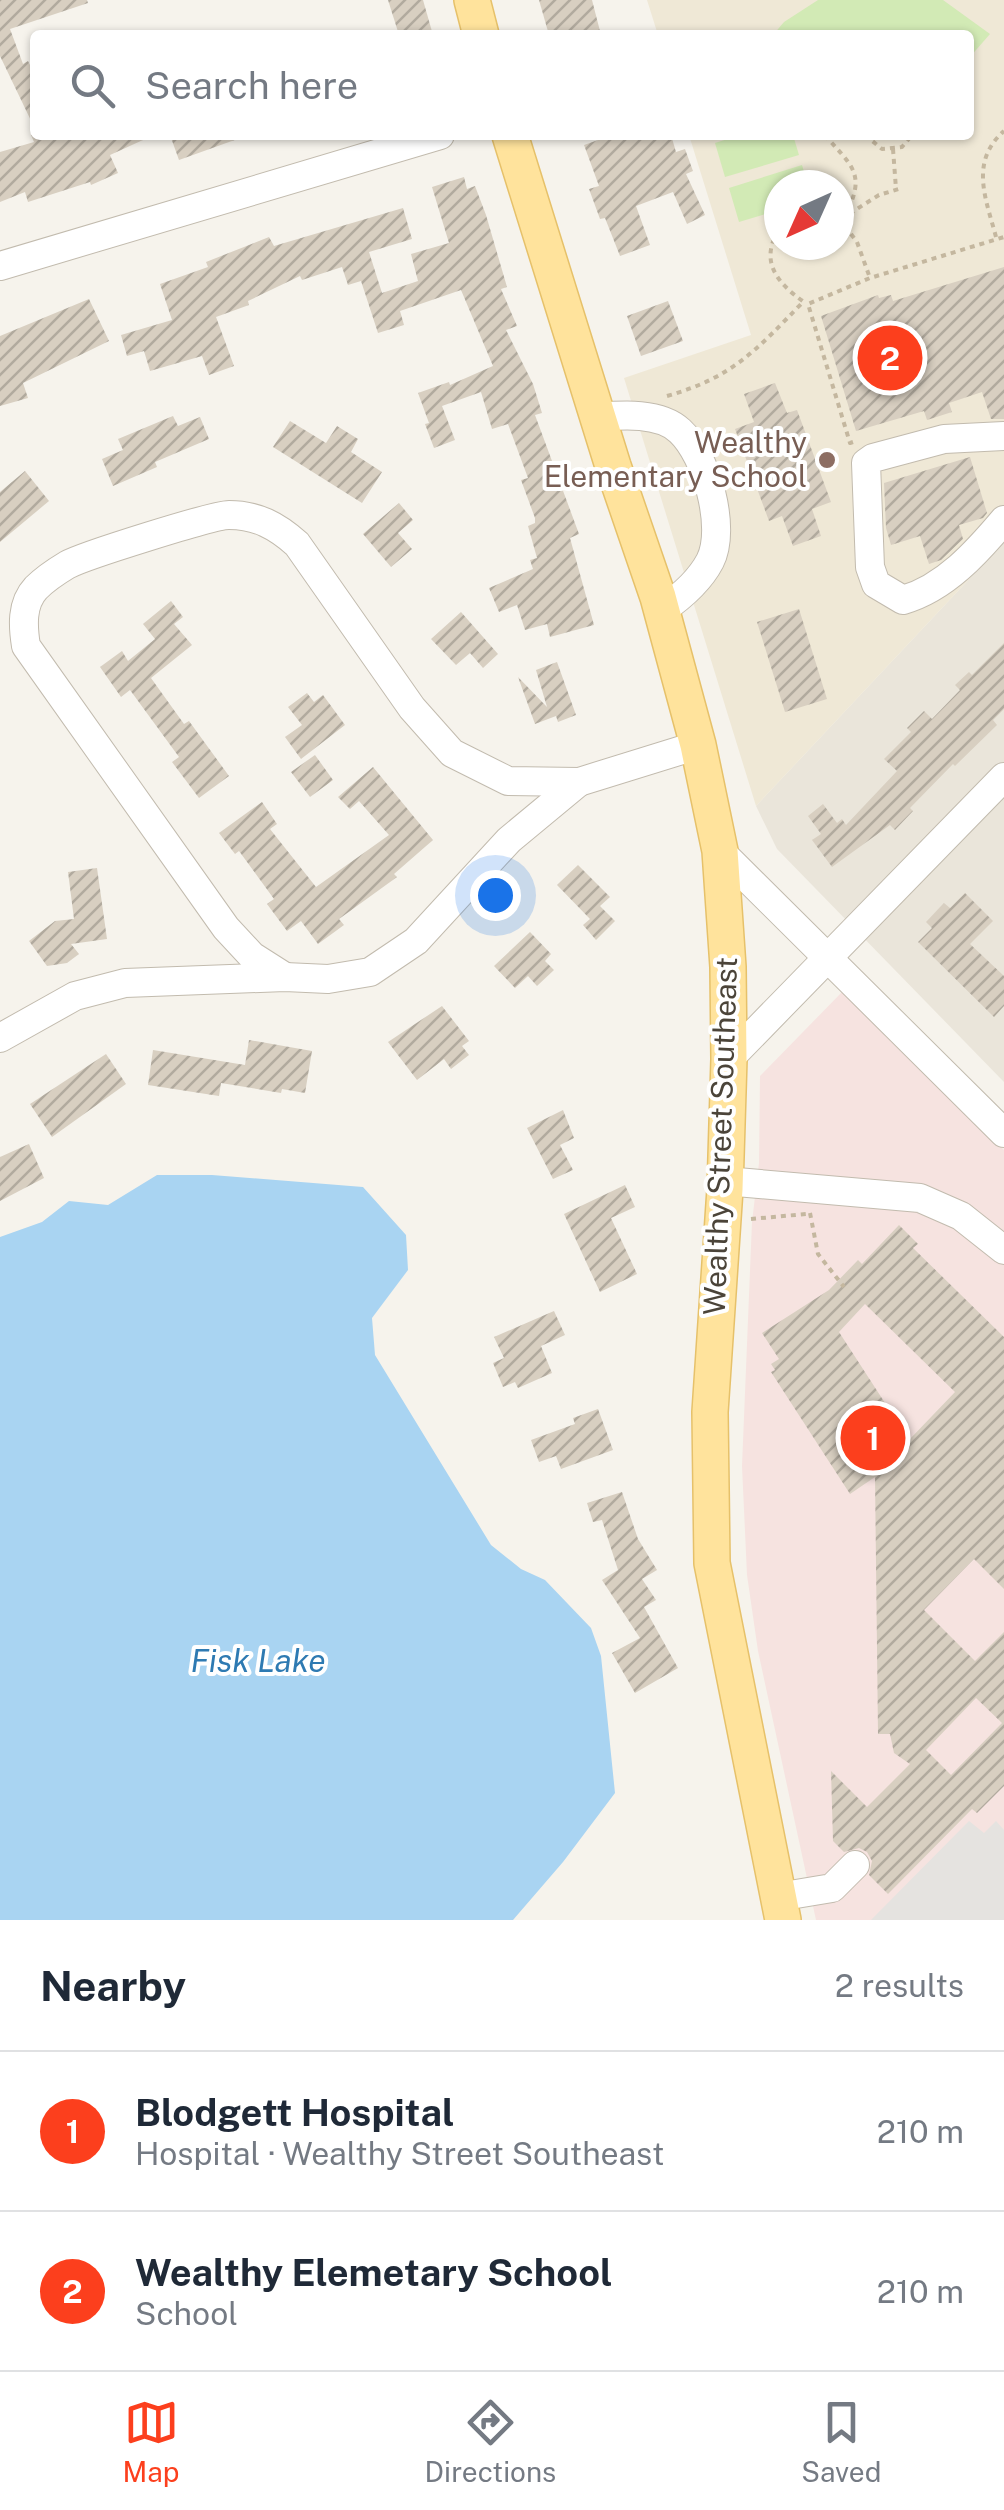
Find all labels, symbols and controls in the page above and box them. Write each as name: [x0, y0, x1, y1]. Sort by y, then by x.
search box: [30, 30, 974, 140]
icon: search: [65, 58, 120, 113]
text: Search here: [145, 63, 358, 108]
north arrow: [764, 170, 854, 260]
pin: 2: [858, 320, 922, 396]
place label: Wealthy Elementary School: [544, 424, 807, 494]
marker: Wealthy Elementary School: [816, 449, 838, 471]
your location: [470, 870, 521, 921]
street label: Wealthy Street Southeast: [696, 956, 744, 1316]
pin: 1: [840, 1400, 906, 1476]
water label: Fisk Lake: [190, 1642, 326, 1679]
text: Nearby: [40, 1961, 186, 2010]
text: 2 results: [835, 1967, 964, 2004]
text: Blodgett Hospital: [135, 2090, 454, 2135]
text: 1: [66, 2113, 79, 2150]
text: 210 m: [877, 2113, 964, 2150]
text: Hospital · Wealthy Street Southeast: [135, 2135, 664, 2172]
text: Wealthy Elemetary School: [135, 2250, 613, 2295]
text: 2: [62, 2273, 83, 2310]
text: 210 m: [877, 2273, 964, 2310]
text: School: [135, 2295, 238, 2332]
tab: Map: [123, 2395, 179, 2488]
tab: Directions: [425, 2395, 556, 2488]
tab: Saved: [801, 2395, 881, 2488]

